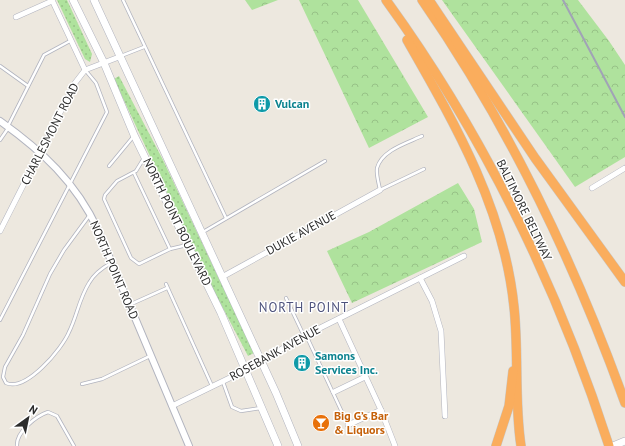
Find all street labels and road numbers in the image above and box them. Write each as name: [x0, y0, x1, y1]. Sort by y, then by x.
street label: CHARLESMONT ROAD: [17, 80, 82, 187]
street label: NORTH POINT BOULEVARD: [140, 155, 215, 288]
street label: BALTIMORE BELTWAY: [493, 157, 556, 263]
street label: DUKIE AVENUE: [263, 207, 338, 258]
street label: NORTH POINT ROAD: [87, 218, 142, 322]
street label: ROSEBANK AVENUE: [227, 321, 323, 384]

